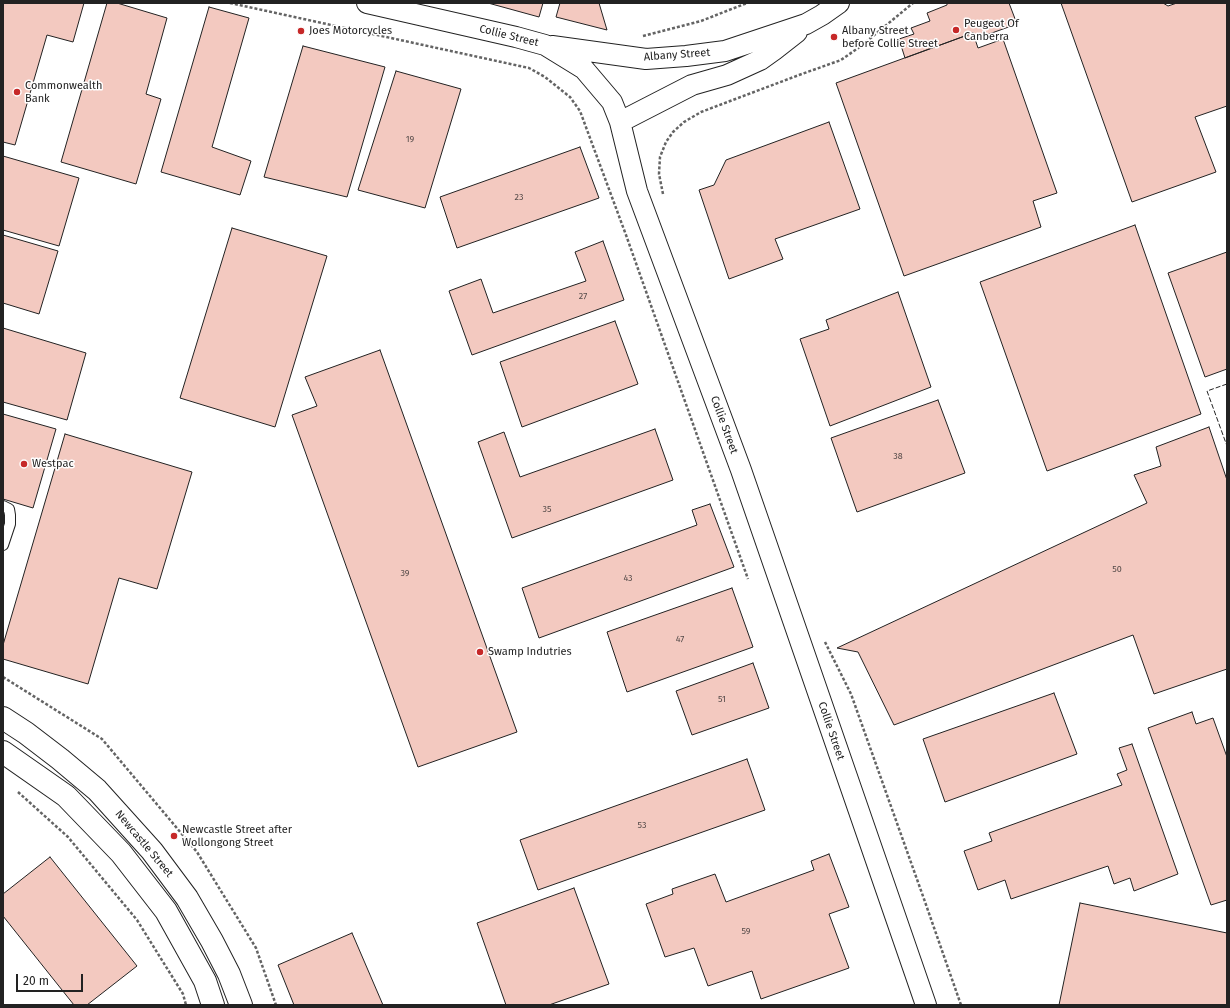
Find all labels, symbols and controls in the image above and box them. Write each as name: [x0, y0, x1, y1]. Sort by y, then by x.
place label: Peugeot Of Canberra: [964, 17, 1019, 43]
street label: Collie Street: [478, 22, 540, 50]
place label: Joes Motorcycles: [309, 24, 392, 38]
place label: Albany Street before Collie Street: [842, 24, 938, 50]
marker: Peugeot Of Canberra: [951, 25, 961, 35]
marker: Joes Motorcycles: [296, 26, 306, 36]
marker: Albany Street before Collie Street: [829, 32, 839, 42]
street label: Albany Street: [643, 46, 711, 64]
place label: Commonwealth Bank: [25, 79, 102, 105]
marker: Commonwealth Bank: [12, 87, 22, 97]
house number: 19: [406, 134, 414, 144]
house number: 23: [515, 192, 523, 202]
house number: 27: [579, 291, 587, 301]
street label: Collie Street: [707, 394, 741, 456]
house number: 38: [893, 451, 903, 461]
place label: Westpac: [32, 457, 74, 471]
marker: Westpac: [19, 459, 29, 469]
house number: 35: [543, 504, 551, 514]
house number: 50: [1112, 564, 1122, 574]
house number: 39: [400, 568, 410, 578]
house number: 43: [623, 573, 633, 583]
house number: 47: [676, 634, 684, 644]
place label: Swamp Indutries: [488, 645, 572, 659]
marker: Swamp Indutries: [475, 647, 485, 657]
house number: 51: [718, 694, 726, 704]
street label: Collie Street: [815, 700, 847, 762]
street label: Newcastle Street: [112, 808, 176, 880]
house number: 53: [638, 820, 646, 830]
place label: Newcastle Street after Wollongong Street: [182, 823, 292, 849]
marker: Newcastle Street after Wollongong Street: [169, 831, 179, 841]
house number: 59: [741, 926, 751, 936]
scale bar: [18, 966, 85, 992]
text: 20 m: [23, 974, 49, 988]

